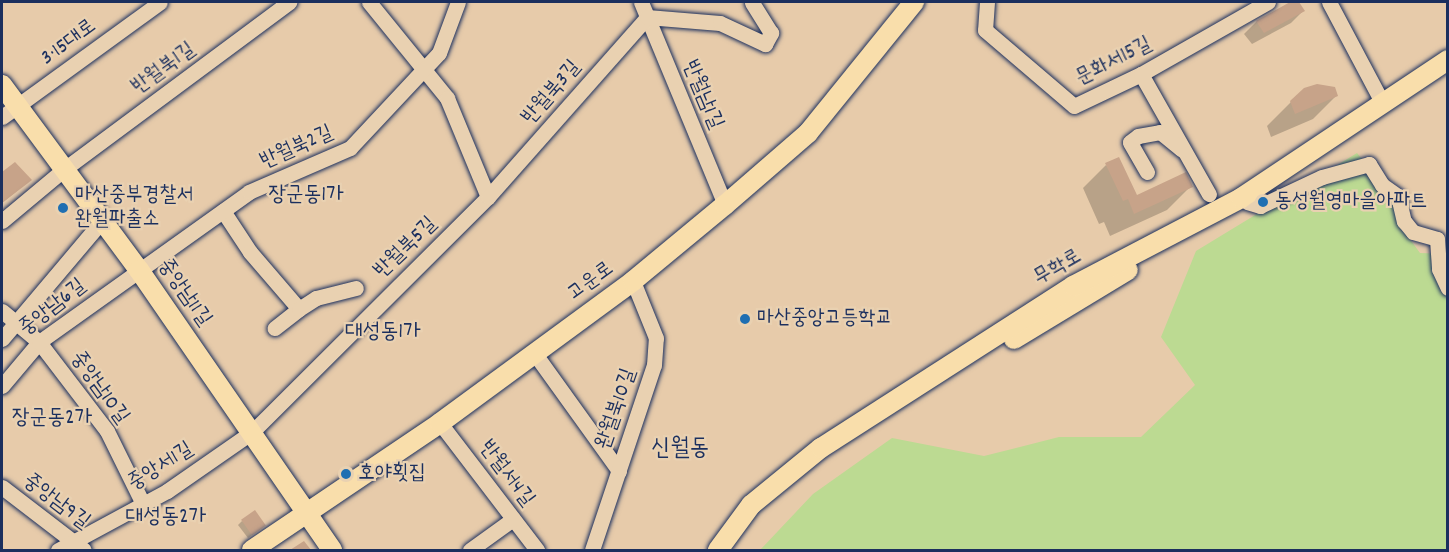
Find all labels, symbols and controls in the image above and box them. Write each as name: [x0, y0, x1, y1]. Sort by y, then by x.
street label: 3·15대로: [36, 15, 102, 71]
street label: 문화서15길: [1072, 32, 1156, 92]
street label: 반월북1길: [127, 38, 201, 100]
street label: 반월북3길: [517, 56, 587, 130]
street label: 반월남1길: [676, 57, 728, 133]
street label: 반월북2길: [257, 121, 337, 175]
place label: 마산중부경찰서 완월파출소: [75, 183, 193, 233]
district label: 장군동1가: [268, 183, 344, 209]
place label: 동성월영마을아파트: [1275, 189, 1427, 215]
marker: 동성월영마을아파트: [1256, 195, 1270, 209]
marker: 마산중부경찰서 완월파출소: [56, 201, 70, 215]
street label: 반월북5길: [369, 212, 443, 284]
street label: 무학로: [1030, 244, 1086, 292]
street label: 중앙남11길: [152, 254, 216, 332]
street label: 고운로: [563, 257, 619, 307]
street label: 중앙남6길: [15, 274, 91, 342]
place label: 마산중앙고등학교: [757, 306, 892, 332]
marker: 마산중앙고등학교: [738, 312, 752, 326]
district label: 대성동1가: [345, 320, 421, 346]
street label: 중앙남10길: [64, 347, 134, 429]
street label: 완월북10길: [591, 365, 643, 453]
district label: 장군동2가: [12, 406, 92, 432]
street label: 반월서4길: [473, 436, 539, 512]
district label: 신월동: [651, 436, 709, 464]
street label: 중앙서1길: [124, 437, 198, 497]
place label: 호야횟집: [358, 461, 426, 487]
marker: 호야횟집: [339, 467, 353, 481]
street label: 중앙남9길: [18, 469, 94, 535]
district label: 대성동2가: [126, 505, 206, 531]

